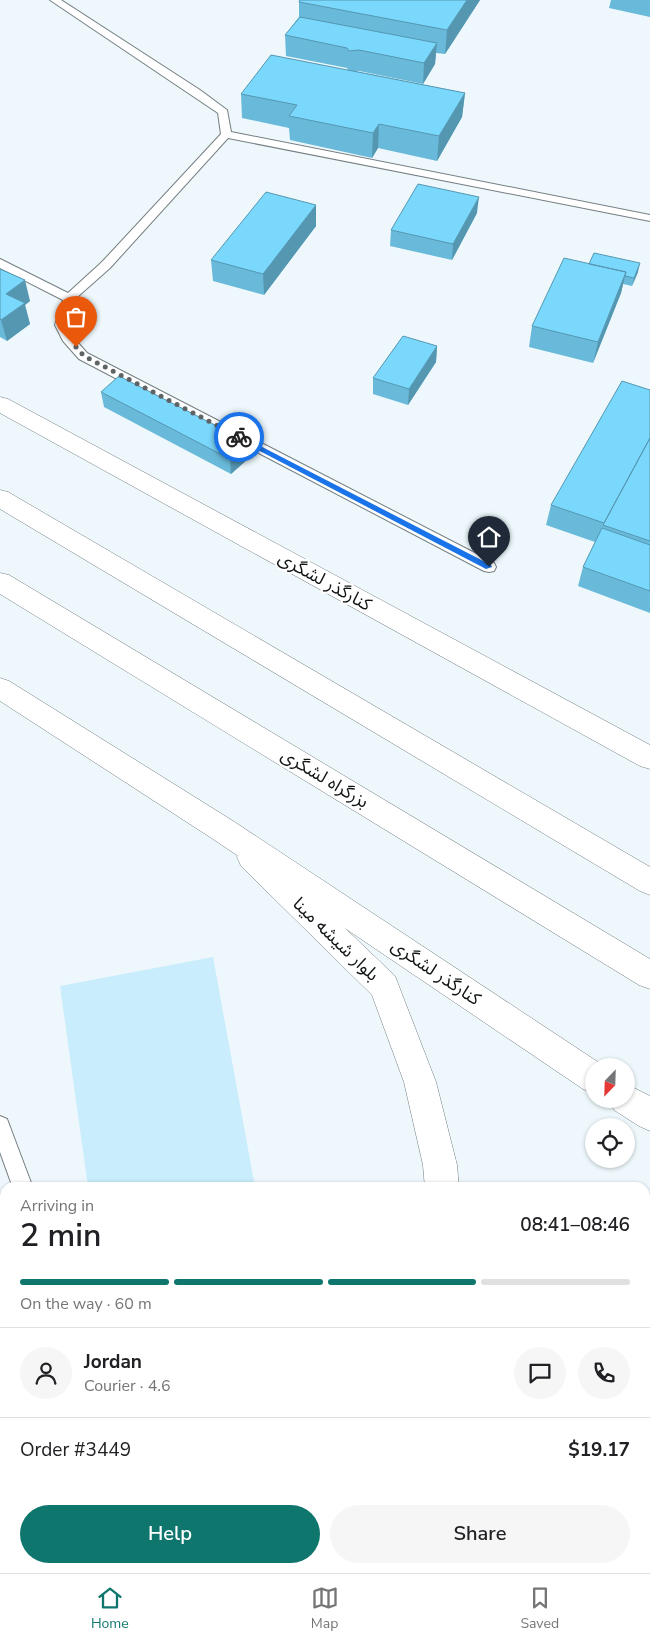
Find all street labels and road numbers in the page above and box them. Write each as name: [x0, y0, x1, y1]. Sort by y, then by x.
street label: کنارگذر لشگری: [274, 546, 376, 617]
street label: بزرگراه لشگری: [277, 742, 373, 814]
street label: بلوار شیشه مینا: [288, 892, 384, 986]
street label: کنارگذر لشگری: [387, 933, 486, 1011]

